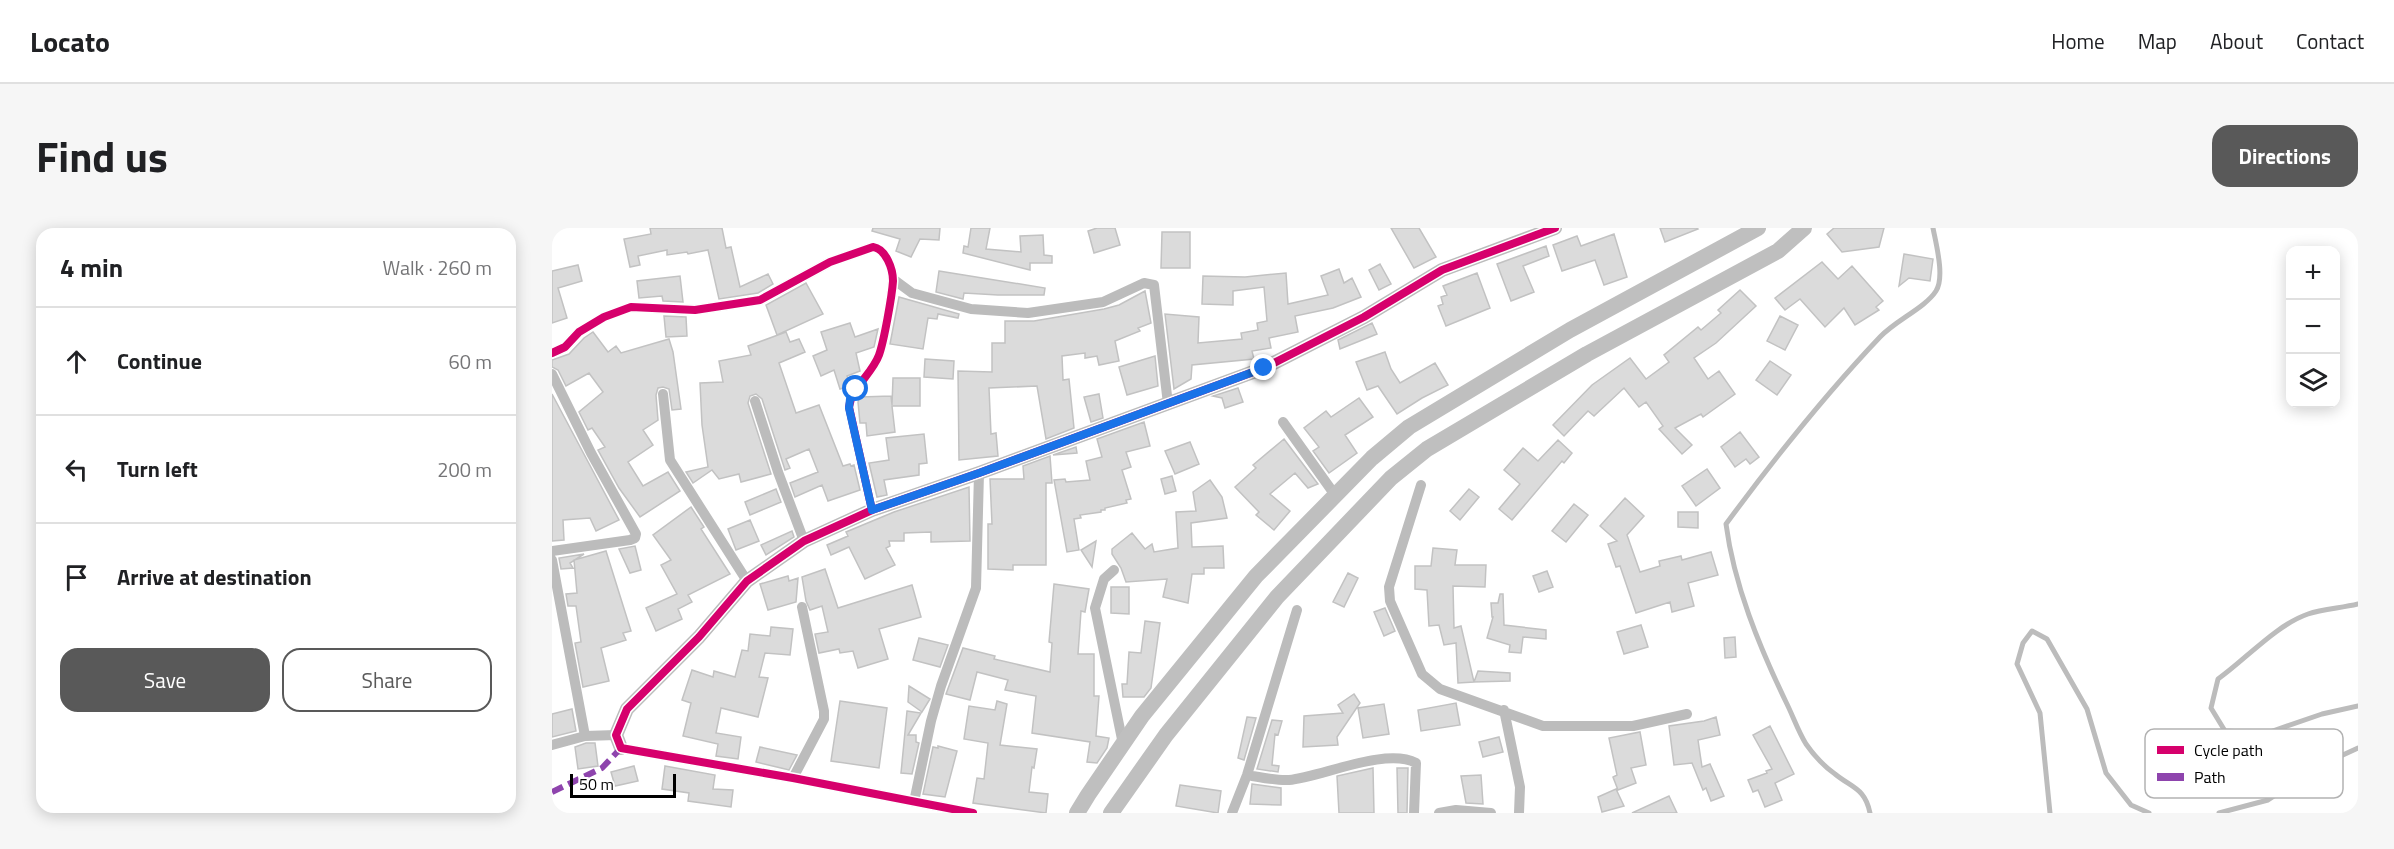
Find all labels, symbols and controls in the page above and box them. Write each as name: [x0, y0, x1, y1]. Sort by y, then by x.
text: Locato: [30, 20, 110, 63]
text: Home: [2051, 25, 2105, 57]
text: Map: [2138, 25, 2177, 57]
text: About: [2210, 25, 2263, 57]
text: Contact: [2296, 25, 2364, 57]
text: Find us: [36, 124, 168, 188]
button: Directions: [2212, 125, 2358, 187]
map controls: [2286, 246, 2340, 408]
button: +: [2286, 246, 2340, 300]
text: 4 min: [60, 248, 123, 287]
text: Walk · 260 m: [383, 252, 492, 283]
button: −: [2286, 300, 2340, 354]
text: Continue: [117, 344, 202, 378]
icon: ahead: [60, 345, 93, 378]
text: 60 m: [448, 346, 492, 377]
route end: [1250, 354, 1276, 380]
button: layers: [2286, 354, 2340, 408]
route start: [842, 375, 868, 401]
text: Turn left: [117, 452, 198, 486]
icon: left: [60, 453, 93, 486]
text: 200 m: [437, 454, 492, 485]
text: Arrive at destination: [117, 560, 312, 594]
icon: arrive: [60, 561, 93, 594]
button: Save: [60, 648, 270, 712]
button: Share: [282, 648, 492, 712]
legend: [2145, 729, 2343, 798]
text: Cycle path: [2194, 738, 2263, 762]
text: Path: [2194, 765, 2226, 789]
scale bar: [570, 771, 676, 798]
text: 50 m: [579, 772, 614, 796]

